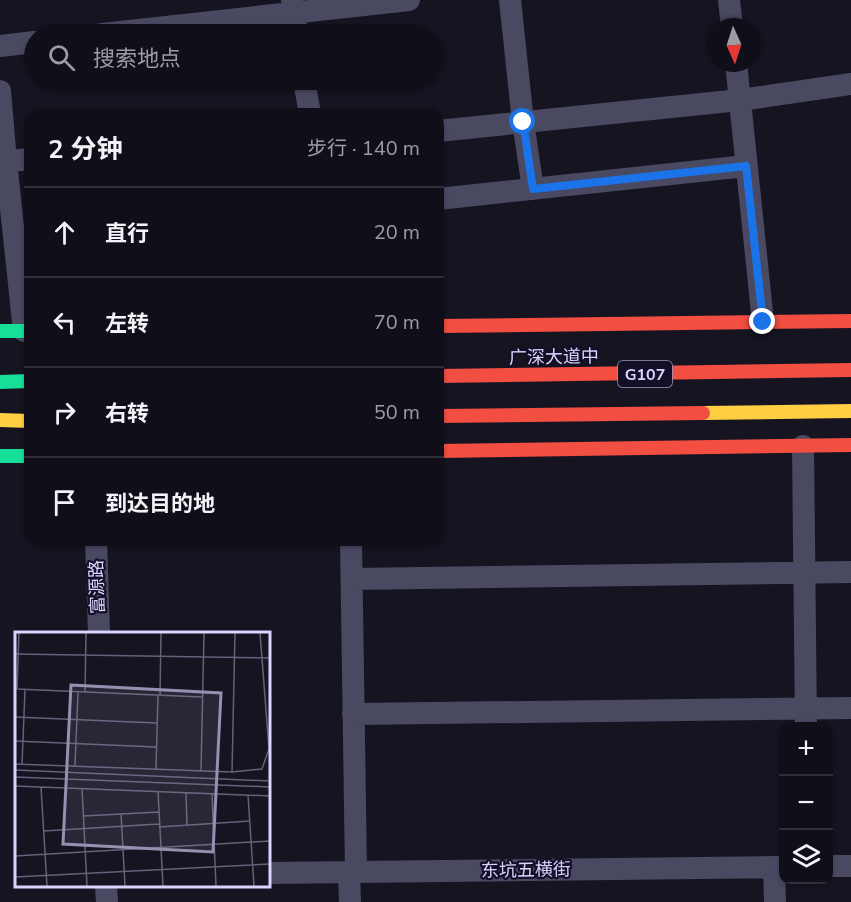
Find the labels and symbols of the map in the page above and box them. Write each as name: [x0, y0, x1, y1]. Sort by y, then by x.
north arrow: [707, 18, 761, 72]
route start: [509, 108, 535, 134]
route end: [749, 308, 775, 334]
street label: 广深大道中: [509, 344, 599, 370]
road number: G107: [618, 361, 672, 387]
street label: 富源路: [84, 560, 110, 614]
inset map: [15, 632, 270, 887]
street label: 东坑五横街: [481, 857, 571, 883]

